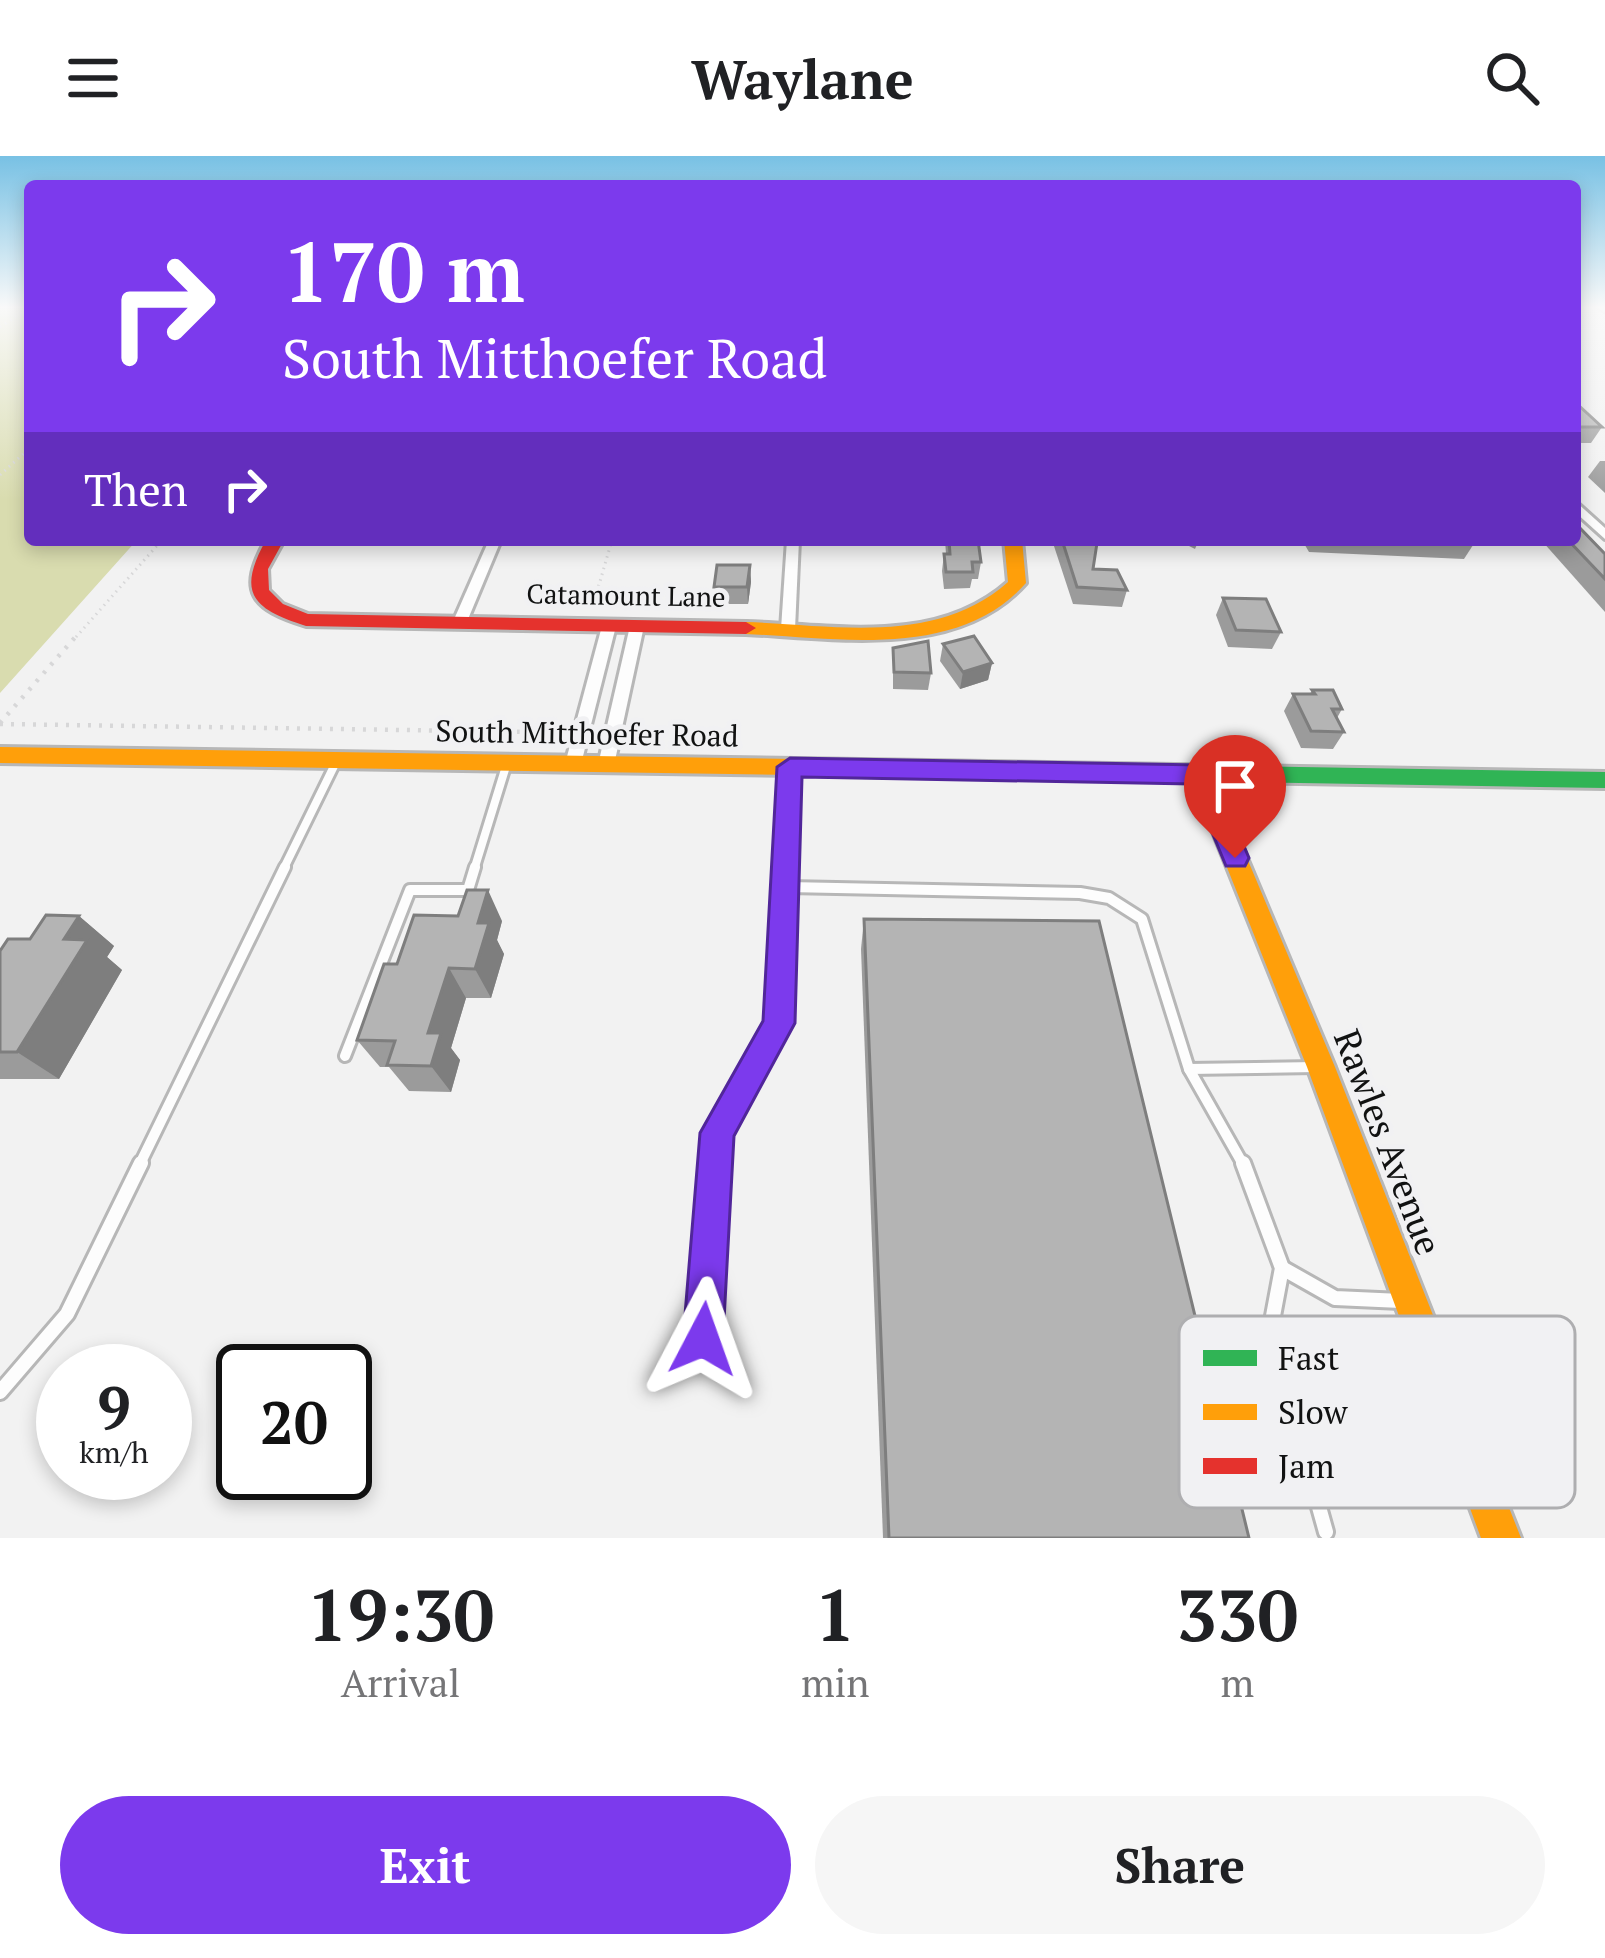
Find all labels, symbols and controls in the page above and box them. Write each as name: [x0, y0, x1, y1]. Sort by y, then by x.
text: Waylane: [691, 43, 914, 114]
icon: menu: [60, 45, 126, 111]
icon: search: [1479, 45, 1545, 111]
text: 170 m: [282, 215, 525, 326]
icon: right: [84, 228, 240, 384]
text: South Mitthoefer Road: [282, 322, 827, 393]
icon: right: [212, 456, 278, 522]
text: Then: [84, 459, 188, 519]
street label: Catamount Lane: [526, 575, 726, 615]
street label: South Mitthoefer Road: [435, 710, 739, 756]
pin: [1184, 735, 1286, 858]
icon: arrive: [1202, 753, 1268, 819]
street label: Rawles Avenue: [1324, 1022, 1453, 1261]
position arrow: [640, 1276, 766, 1402]
legend: [1179, 1316, 1575, 1508]
text: Fast: [1278, 1336, 1339, 1379]
speed limit sign: 20: [216, 1344, 372, 1500]
text: 9: [97, 1367, 131, 1446]
text: Slow: [1278, 1390, 1348, 1433]
text: km/h: [79, 1432, 149, 1472]
text: Jam: [1278, 1444, 1334, 1487]
text: 19:30: [307, 1566, 494, 1662]
text: 1: [815, 1566, 856, 1662]
text: 330: [1176, 1566, 1298, 1662]
text: Arrival: [341, 1656, 460, 1708]
text: min: [801, 1656, 869, 1708]
text: m: [1220, 1656, 1254, 1708]
button: Exit: [60, 1796, 791, 1934]
button: Share: [815, 1796, 1545, 1934]

